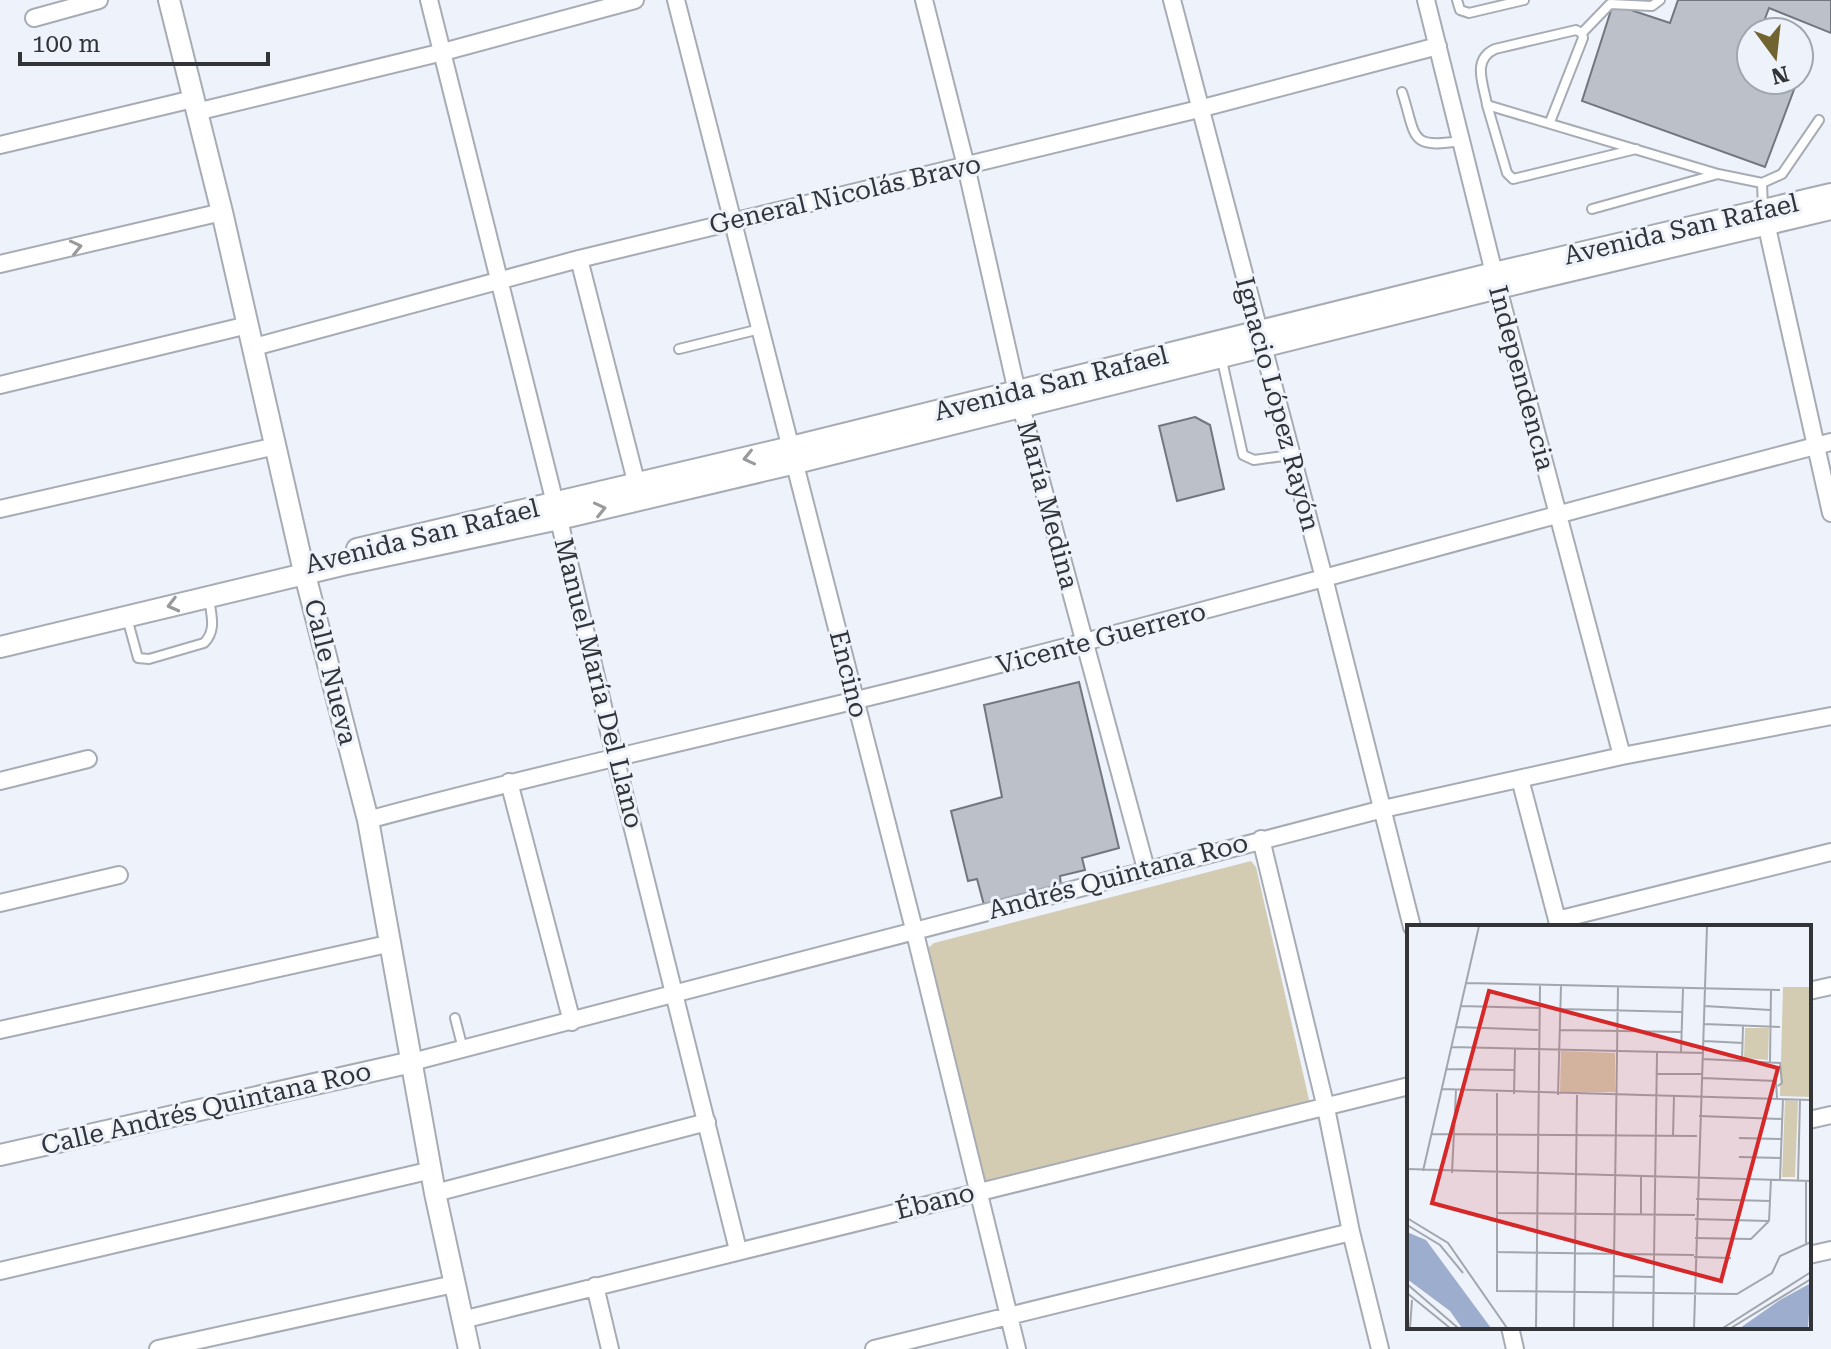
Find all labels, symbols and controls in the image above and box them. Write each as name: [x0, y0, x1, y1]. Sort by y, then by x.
scale bar: [20, 16, 268, 66]
north arrow: [1735, 16, 1815, 96]
text: 100 m: [32, 30, 100, 58]
text: N: [1769, 61, 1791, 89]
street label: General Nicolás Bravo: [706, 148, 984, 240]
street label: Avenida San Rafael: [1561, 187, 1801, 271]
one-way arrow: [69, 239, 82, 256]
street label: Ignacio López Rayón: [1230, 274, 1326, 534]
street label: Independencia: [1483, 282, 1561, 474]
street label: Avenida San Rafael: [931, 339, 1171, 427]
street label: María Medina: [1011, 418, 1085, 592]
one-way arrow: [742, 448, 756, 465]
street label: Avenida San Rafael: [302, 492, 542, 580]
one-way arrow: [593, 502, 607, 519]
street label: Manuel María Del Llano: [548, 535, 650, 831]
one-way arrow: [166, 596, 180, 613]
street label: Calle Nueva: [298, 596, 364, 748]
street label: Vicente Guerrero: [993, 596, 1209, 680]
street label: Encino: [824, 627, 874, 721]
street label: Andrés Quintana Roo: [985, 827, 1251, 925]
inset map: [1407, 925, 1811, 1329]
street label: Calle Andrés Quintana Roo: [38, 1055, 374, 1161]
street label: Ébano: [892, 1176, 977, 1225]

